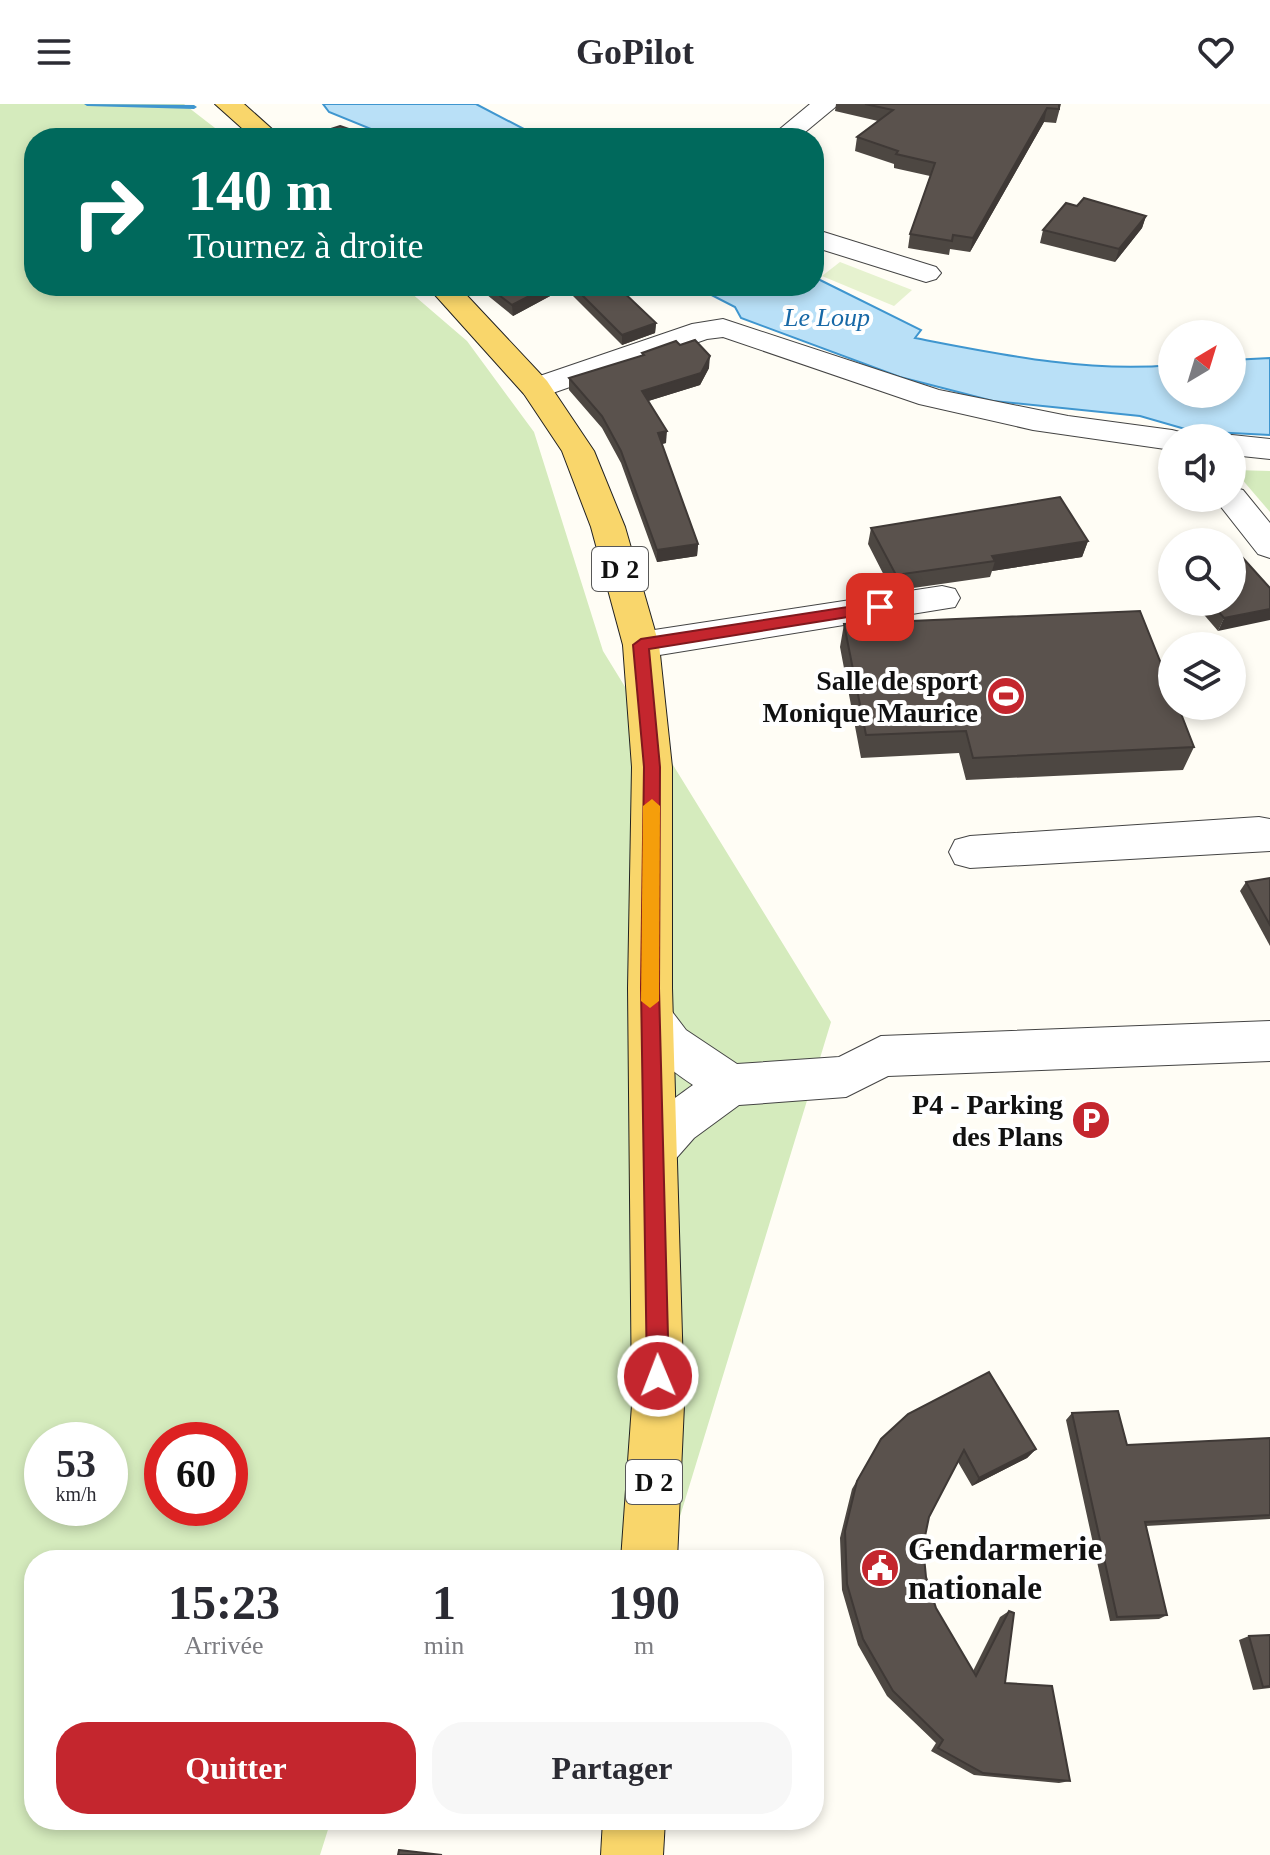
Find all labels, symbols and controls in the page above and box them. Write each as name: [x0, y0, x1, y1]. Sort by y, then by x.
icon: menu: [32, 30, 76, 74]
icon: heart: [1194, 30, 1238, 74]
text: GoPilot: [576, 32, 694, 72]
icon: right: [56, 160, 160, 264]
text: 140 m: [188, 160, 333, 222]
text: Tournez à droite: [188, 226, 423, 266]
water label: Le Loup: [783, 303, 870, 332]
north arrow: [1158, 320, 1246, 408]
map controls: [1158, 320, 1246, 720]
button: sound: [1158, 424, 1246, 512]
button: search: [1158, 528, 1246, 616]
road number: D 2: [592, 547, 648, 591]
pin: [846, 573, 914, 641]
icon: arrive: [858, 585, 902, 629]
button: layers: [1158, 632, 1246, 720]
place label: Salle de sport Monique Maurice: [763, 665, 979, 728]
sports icon: Salle de sport Monique Maurice: [985, 675, 1027, 717]
place label: P4 - Parking des Plans: [912, 1089, 1063, 1152]
parking icon: P4 - Parking des Plans: [1070, 1099, 1112, 1141]
position arrow: [616, 1334, 700, 1418]
speed limit sign: 60: [144, 1422, 248, 1526]
text: 53: [56, 1441, 96, 1486]
road number: D 2: [626, 1460, 682, 1504]
text: km/h: [55, 1483, 97, 1505]
place label: Gendarmerie nationale: [908, 1530, 1103, 1606]
public building icon: Gendarmerie nationale: [859, 1547, 901, 1589]
text: 15:23: [168, 1576, 280, 1629]
text: 1: [432, 1576, 456, 1629]
text: 190: [608, 1576, 680, 1629]
text: Arrivée: [184, 1631, 264, 1660]
text: min: [424, 1631, 464, 1660]
text: m: [634, 1631, 654, 1660]
button: Quitter: [56, 1722, 416, 1814]
button: Partager: [432, 1722, 792, 1814]

